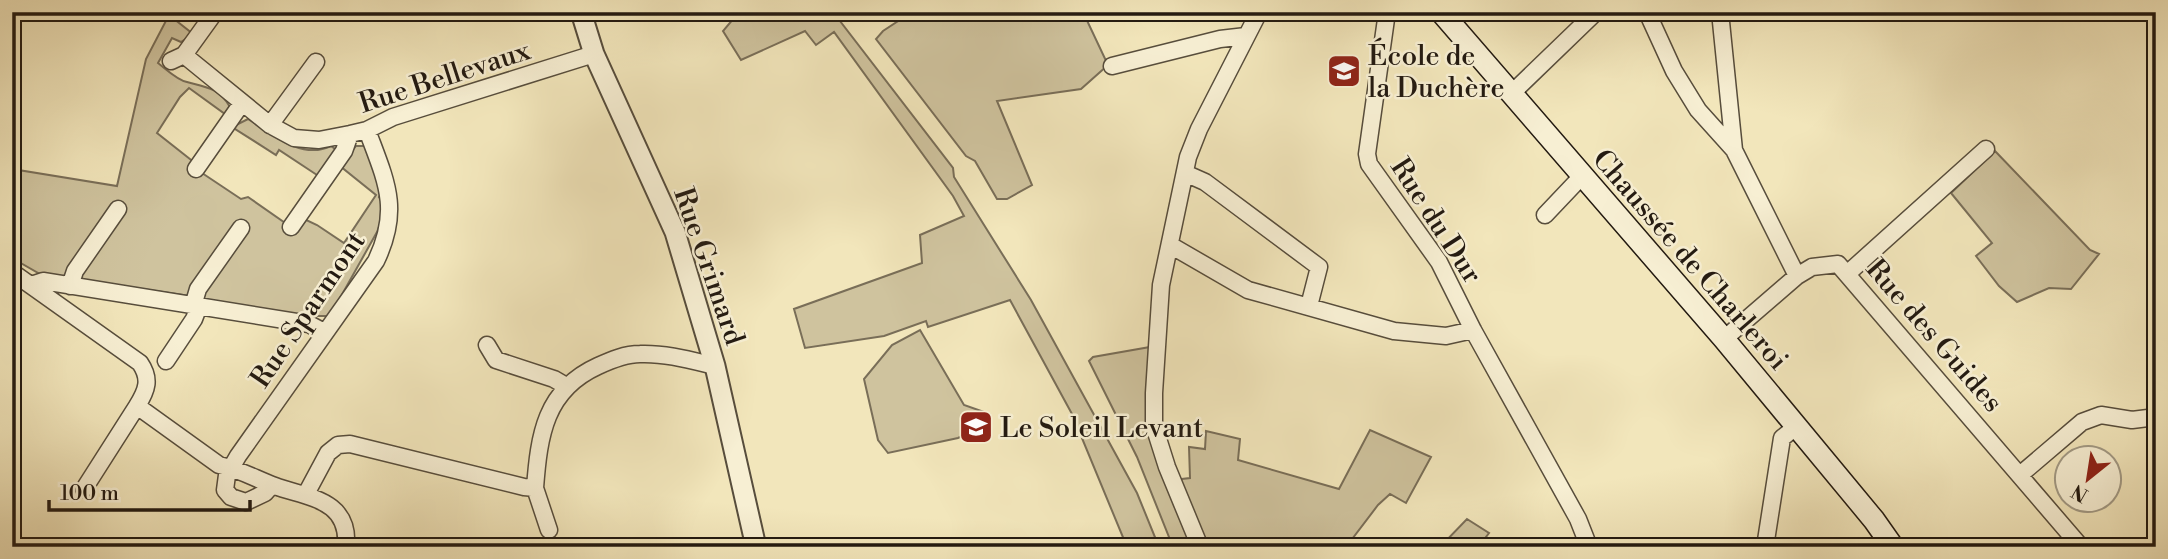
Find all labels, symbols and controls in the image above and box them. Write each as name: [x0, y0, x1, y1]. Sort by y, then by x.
street label: Rue Bellevaux: [355, 33, 535, 122]
place label: École de la Duchère: [1368, 37, 1505, 106]
school or university icon: École de la Duchère: [1325, 52, 1363, 90]
street label: Chaussée de Charleroi: [1584, 142, 1795, 378]
street label: Rue du Dur: [1382, 151, 1489, 290]
street label: Rue Grimard: [665, 183, 752, 350]
street label: Rue Sparmont: [243, 225, 373, 395]
street label: Rue des Guides: [1858, 252, 2010, 420]
school or university icon: Le Soleil Levant: [957, 408, 995, 446]
place label: Le Soleil Levant: [1000, 411, 1203, 446]
north arrow: [2052, 444, 2122, 514]
scale bar: [49, 468, 250, 512]
text: N: [2067, 479, 2093, 507]
text: 100 m: [60, 481, 119, 507]

